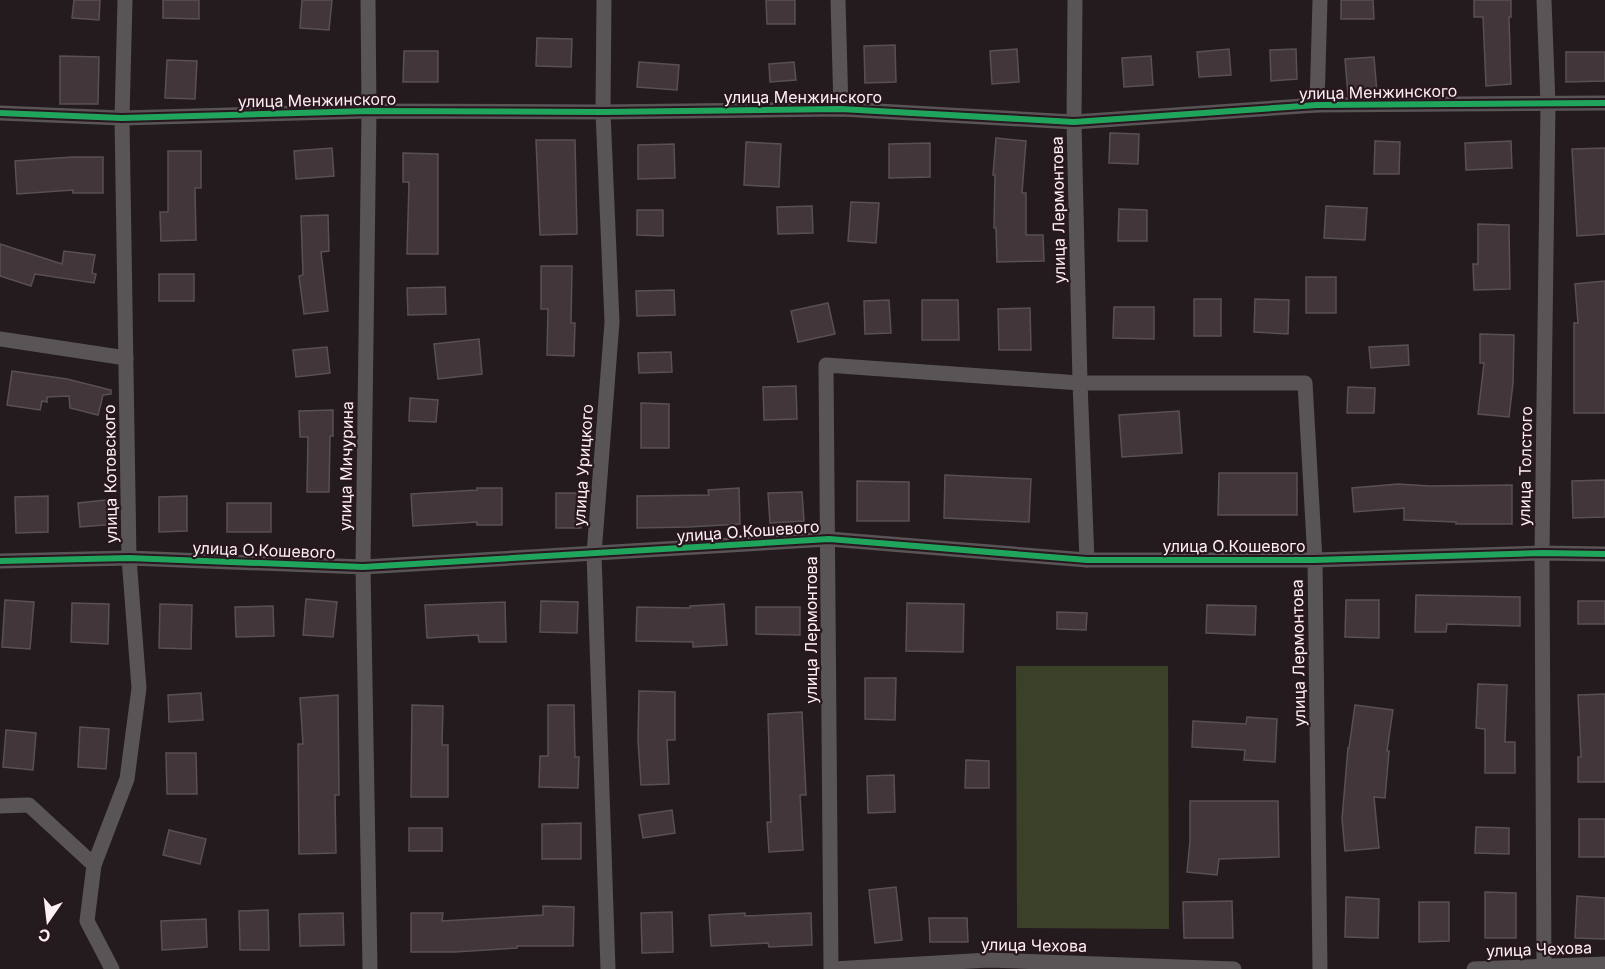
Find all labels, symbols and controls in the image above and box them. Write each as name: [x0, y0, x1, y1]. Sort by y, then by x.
street label: улица Менжинского: [1299, 81, 1457, 103]
street label: улица Менжинского: [724, 87, 882, 107]
street label: улица Менжинского: [238, 89, 396, 111]
street label: улица Лермонтова: [1047, 136, 1069, 284]
street label: улица Мичурина: [335, 401, 357, 531]
street label: улица Урицкого: [569, 403, 597, 527]
street label: улица Котовского: [99, 404, 121, 544]
street label: улица Толстого: [1514, 406, 1536, 526]
street label: улица О.Кошевого: [676, 516, 820, 546]
street label: улица О.Кошевого: [1162, 536, 1306, 556]
street label: улица О.Кошевого: [192, 538, 336, 562]
street label: улица Лермонтова: [801, 556, 821, 704]
street label: улица Лермонтова: [1287, 579, 1309, 727]
north arrow: [18, 891, 78, 951]
text: С: [36, 924, 53, 947]
street label: улица Чехова: [981, 934, 1087, 956]
street label: улица Чехова: [1486, 937, 1592, 961]

